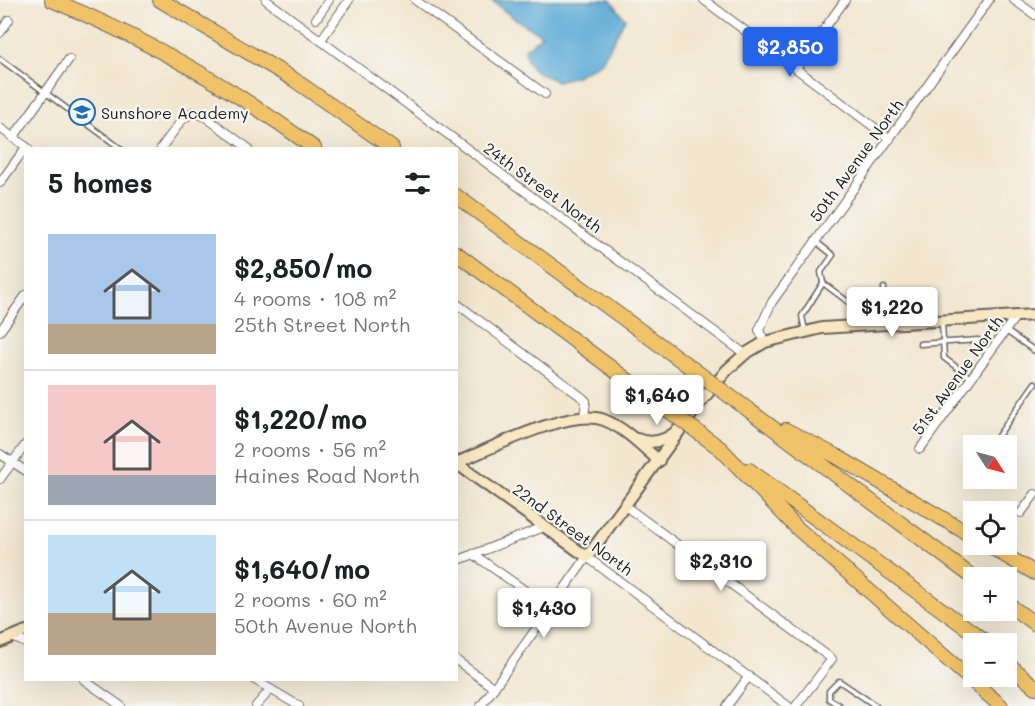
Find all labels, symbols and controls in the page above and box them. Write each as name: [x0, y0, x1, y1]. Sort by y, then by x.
pin: $2,850: [741, 27, 839, 78]
text: $2,850: [757, 33, 823, 59]
street label: 50th Avenue North: [805, 95, 907, 225]
school or university icon: Sunshore Academy: [67, 97, 97, 127]
place label: Sunshore Academy: [101, 102, 249, 123]
street label: 24th Street North: [480, 137, 606, 237]
text: 5 homes: [48, 166, 153, 200]
icon: filters: [401, 167, 434, 200]
text: $2,850/mo: [234, 251, 372, 285]
icon: home: [96, 258, 168, 330]
text: 4 rooms · 108 m²: [234, 285, 396, 311]
pin: $1,220: [843, 287, 941, 338]
text: $1,220: [861, 293, 923, 319]
text: 25th Street North: [234, 311, 410, 337]
street label: 51st Avenue North: [907, 311, 1007, 439]
pin: $1,640: [608, 375, 706, 426]
text: $1,640: [625, 381, 690, 407]
text: $1,220/mo: [234, 402, 367, 436]
icon: home: [96, 409, 168, 481]
north arrow: [963, 435, 1017, 489]
map controls: [963, 435, 1017, 687]
text: 2 rooms · 56 m²: [234, 436, 386, 462]
text: Haines Road North: [234, 462, 419, 488]
street label: 22nd Street North: [509, 478, 637, 580]
button: locate: [963, 501, 1017, 555]
pin: $2,310: [672, 541, 770, 592]
text: $2,310: [689, 547, 753, 573]
text: $1,640/mo: [234, 552, 370, 586]
icon: home: [96, 559, 168, 631]
button: +: [963, 567, 1017, 621]
text: 2 rooms · 60 m²: [234, 586, 387, 612]
pin: $1,430: [495, 588, 593, 639]
text: $1,430: [512, 594, 576, 620]
text: 50th Avenue North: [234, 612, 417, 638]
button: −: [963, 633, 1017, 687]

